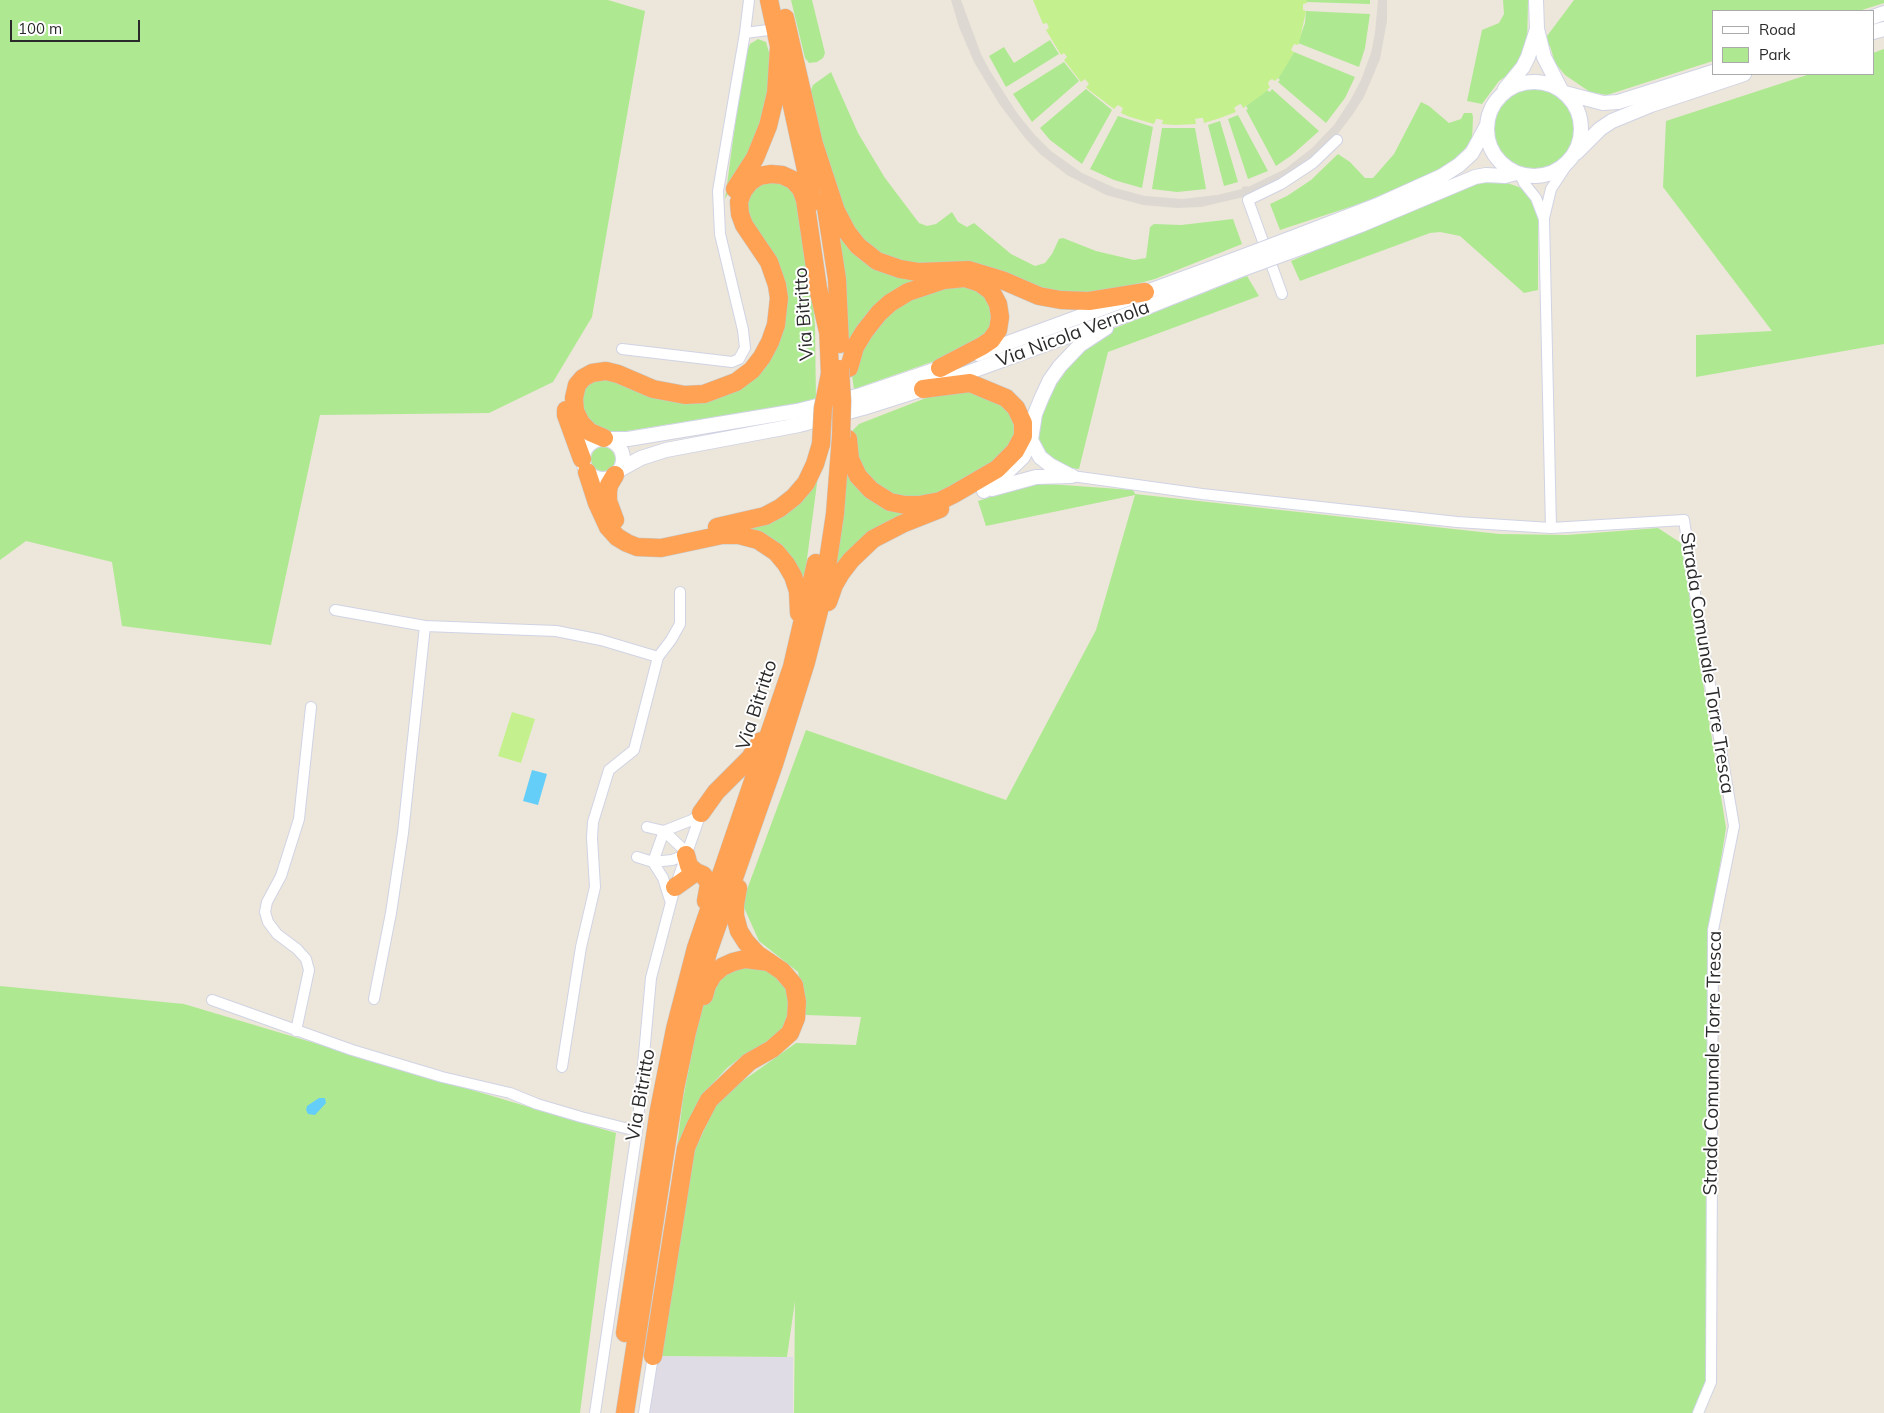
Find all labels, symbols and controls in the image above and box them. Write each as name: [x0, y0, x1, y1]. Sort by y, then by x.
scale bar: [12, 10, 142, 42]
legend: [1712, 10, 1874, 75]
text: 100 m: [18, 19, 62, 38]
text: Road: [1759, 20, 1796, 39]
text: Park: [1759, 45, 1791, 64]
street label: Via Bitritto: [789, 267, 819, 361]
street label: Via Nicola Vernola: [993, 296, 1153, 372]
street label: Strada Comunale Torre Tresca: [1675, 530, 1739, 796]
street label: Via Bitritto: [732, 657, 782, 753]
street label: Strada Comunale Torre Tresca: [1699, 930, 1727, 1196]
street label: Via Bitritto: [622, 1047, 660, 1143]

